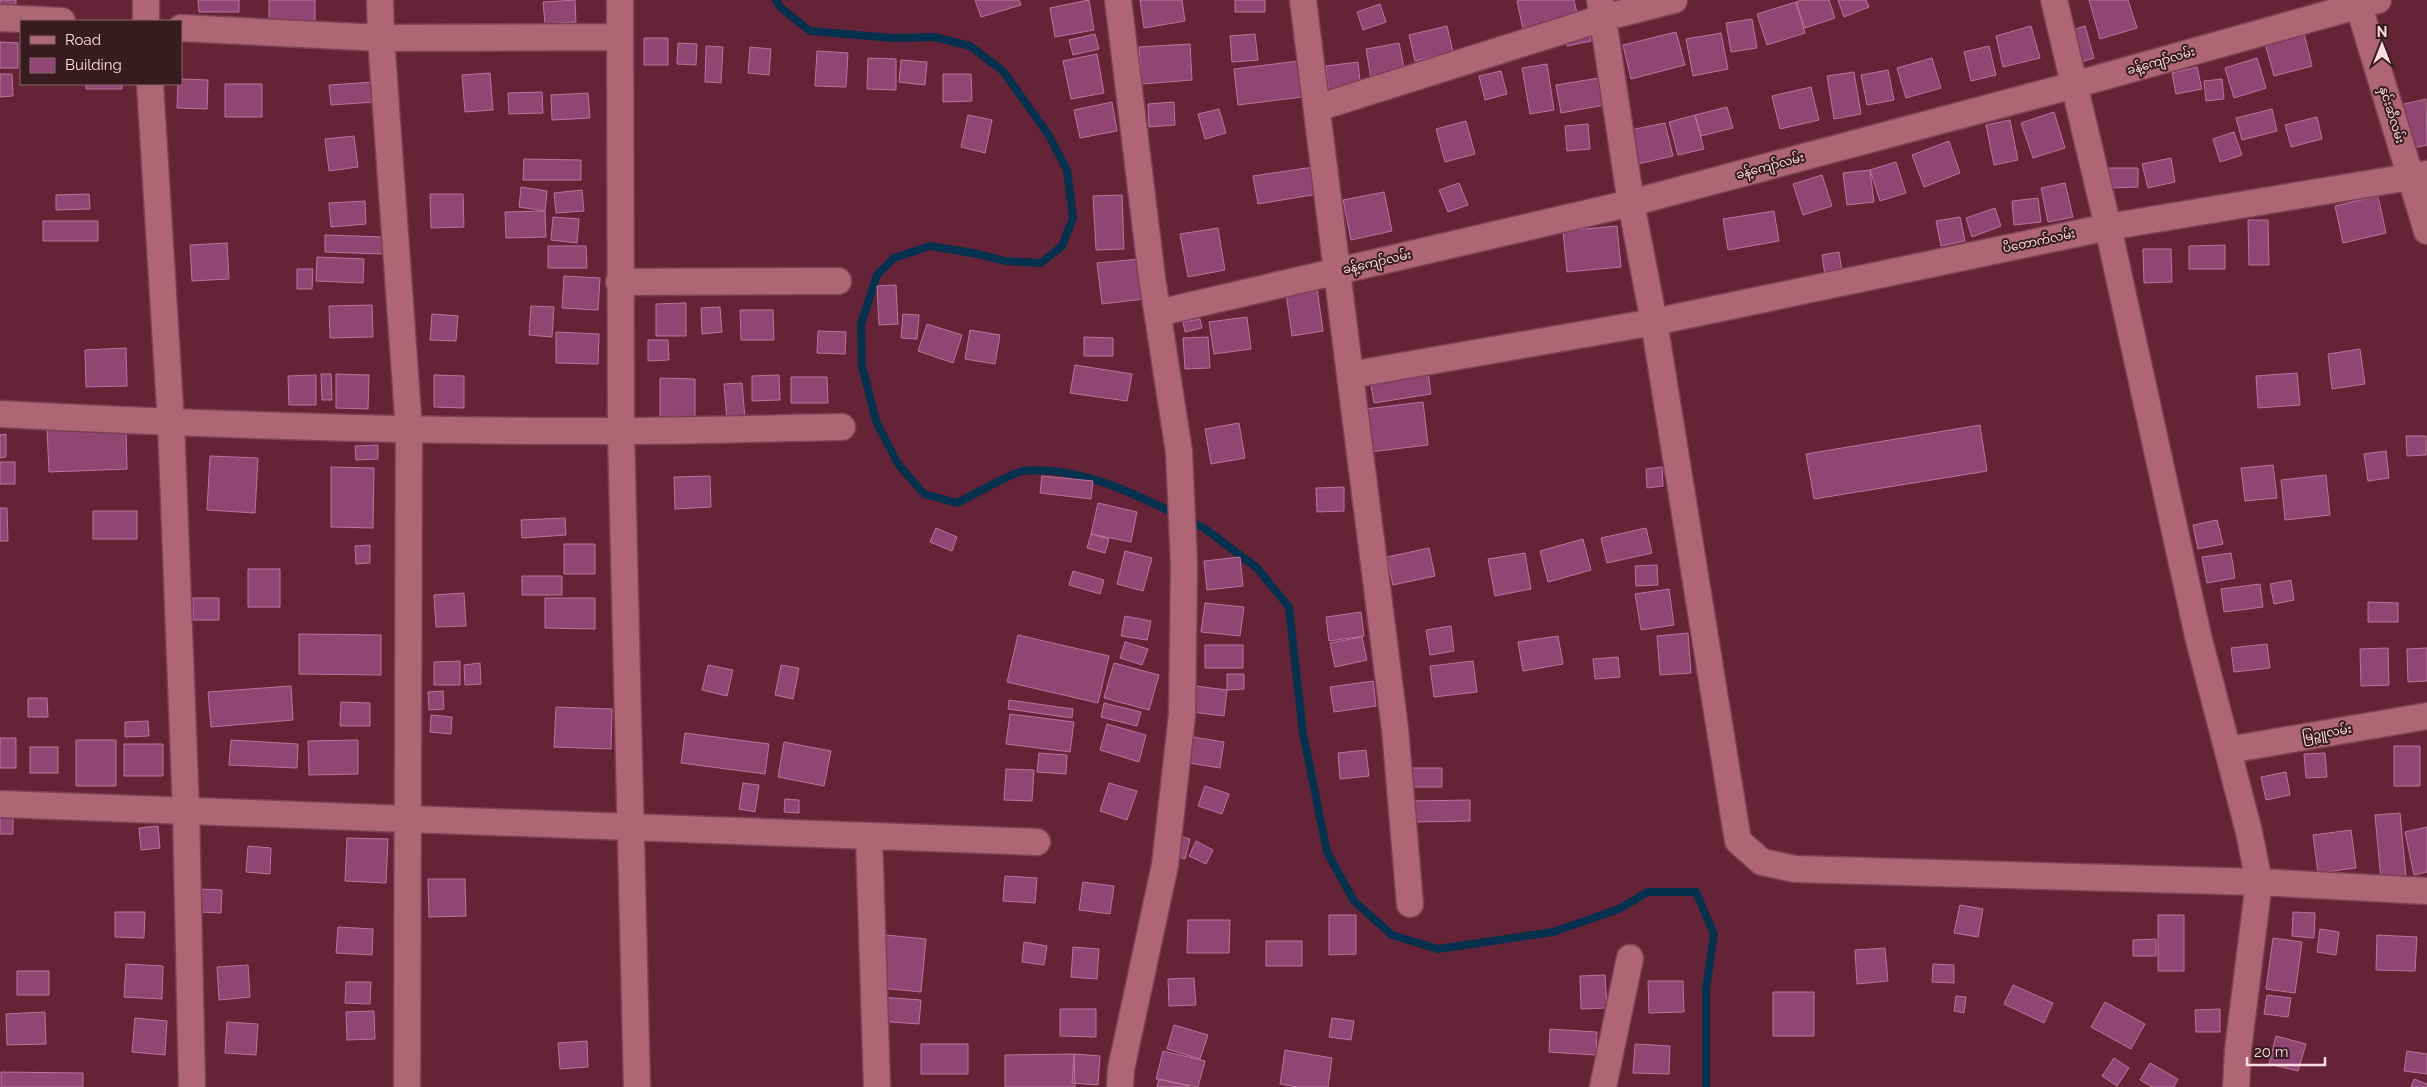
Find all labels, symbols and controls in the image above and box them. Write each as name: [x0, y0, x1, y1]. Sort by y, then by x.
legend: [20, 20, 182, 85]
north arrow: [2357, 20, 2407, 70]
text: N: [2377, 24, 2387, 40]
text: Road: [65, 31, 101, 49]
street label: ခန့်ကျော်လမ်း: [2125, 43, 2197, 80]
text: Building: [65, 56, 122, 74]
street label: နှင်းဆီလမ်း: [2374, 84, 2409, 146]
street label: ခန့်ကျော်လမ်း: [1734, 148, 1806, 185]
street label: ပိတောက်လမ်း: [2001, 225, 2077, 256]
street label: ခန့်ကျော်လမ်း: [1341, 245, 1413, 280]
street label: မြဉ္ဇူလမ်း: [2301, 720, 2353, 747]
scale bar: [2247, 1034, 2324, 1066]
text: 20 m: [2254, 1043, 2289, 1061]

